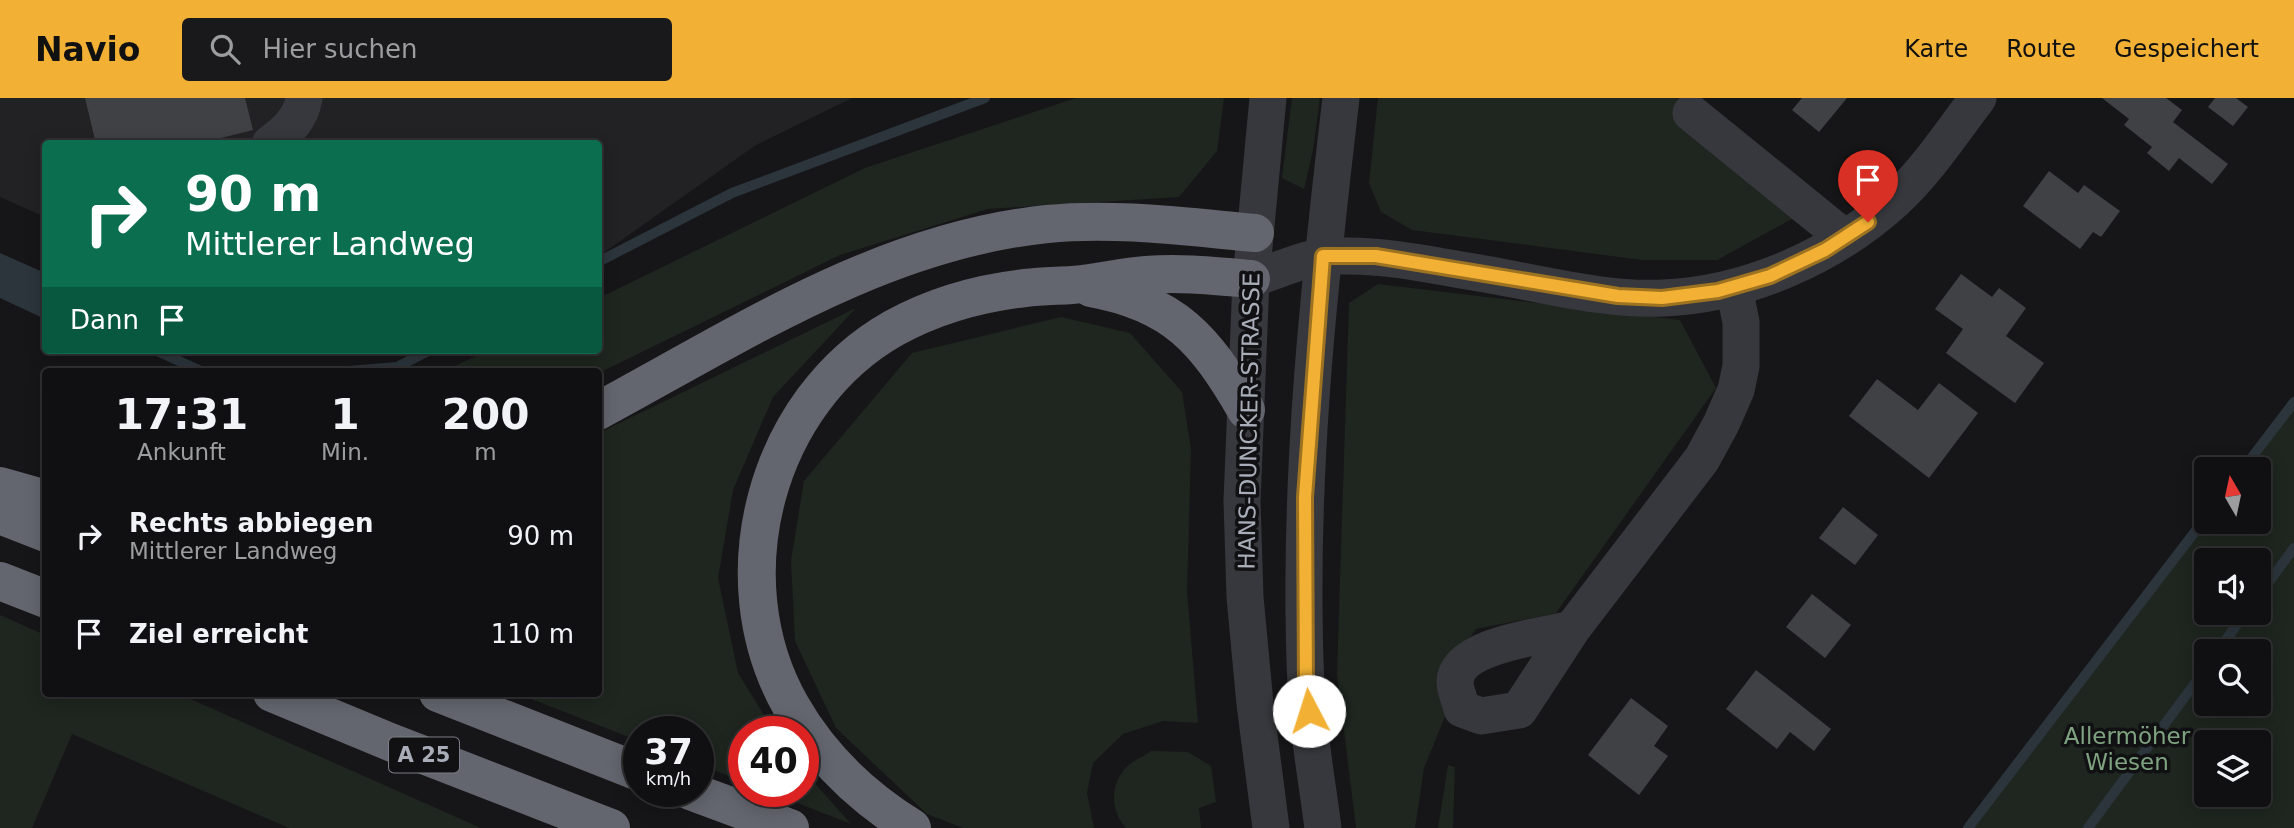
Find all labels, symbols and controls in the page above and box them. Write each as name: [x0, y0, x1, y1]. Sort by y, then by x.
search box: [182, 18, 672, 81]
text: Navio: [35, 30, 140, 69]
icon: search: [206, 30, 244, 68]
text: Hier suchen: [262, 34, 417, 64]
text: Karte: [1904, 35, 1968, 63]
text: Route: [2006, 35, 2076, 63]
text: Gespeichert: [2114, 35, 2259, 63]
pin: [1838, 150, 1898, 222]
icon: arrive: [1849, 161, 1887, 199]
text: 90 m: [185, 166, 321, 223]
icon: right: [70, 168, 161, 259]
text: Mittlerer Landweg: [185, 225, 475, 263]
street label: HANS-DUNCKER-STRASSE: [1233, 272, 1265, 570]
icon: arrive: [153, 301, 191, 339]
text: Dann: [70, 305, 139, 335]
text: 17:31: [115, 390, 248, 439]
text: 1: [330, 390, 360, 439]
text: 200: [442, 390, 529, 439]
text: Ankunft: [137, 439, 226, 465]
text: Min.: [321, 439, 369, 465]
text: m: [474, 439, 497, 465]
north arrow: [2194, 457, 2272, 534]
map controls: [2194, 457, 2271, 807]
text: Rechts abbiegen: [129, 508, 374, 538]
icon: right: [70, 517, 108, 555]
text: 90 m: [507, 521, 574, 551]
text: Mittlerer Landweg: [129, 538, 337, 564]
button: sound: [2194, 548, 2271, 625]
icon: arrive: [70, 615, 108, 653]
text: Ziel erreicht: [129, 619, 309, 649]
text: 110 m: [491, 619, 574, 649]
button: search: [2194, 639, 2271, 716]
position arrow: [1272, 674, 1346, 748]
speed limit sign: 40: [728, 716, 819, 807]
park label: Allermöher Wiesen: [2064, 723, 2191, 775]
button: layers: [2194, 730, 2271, 807]
text: 37: [644, 732, 693, 772]
road number: A 25: [389, 738, 459, 772]
text: km/h: [646, 768, 691, 789]

